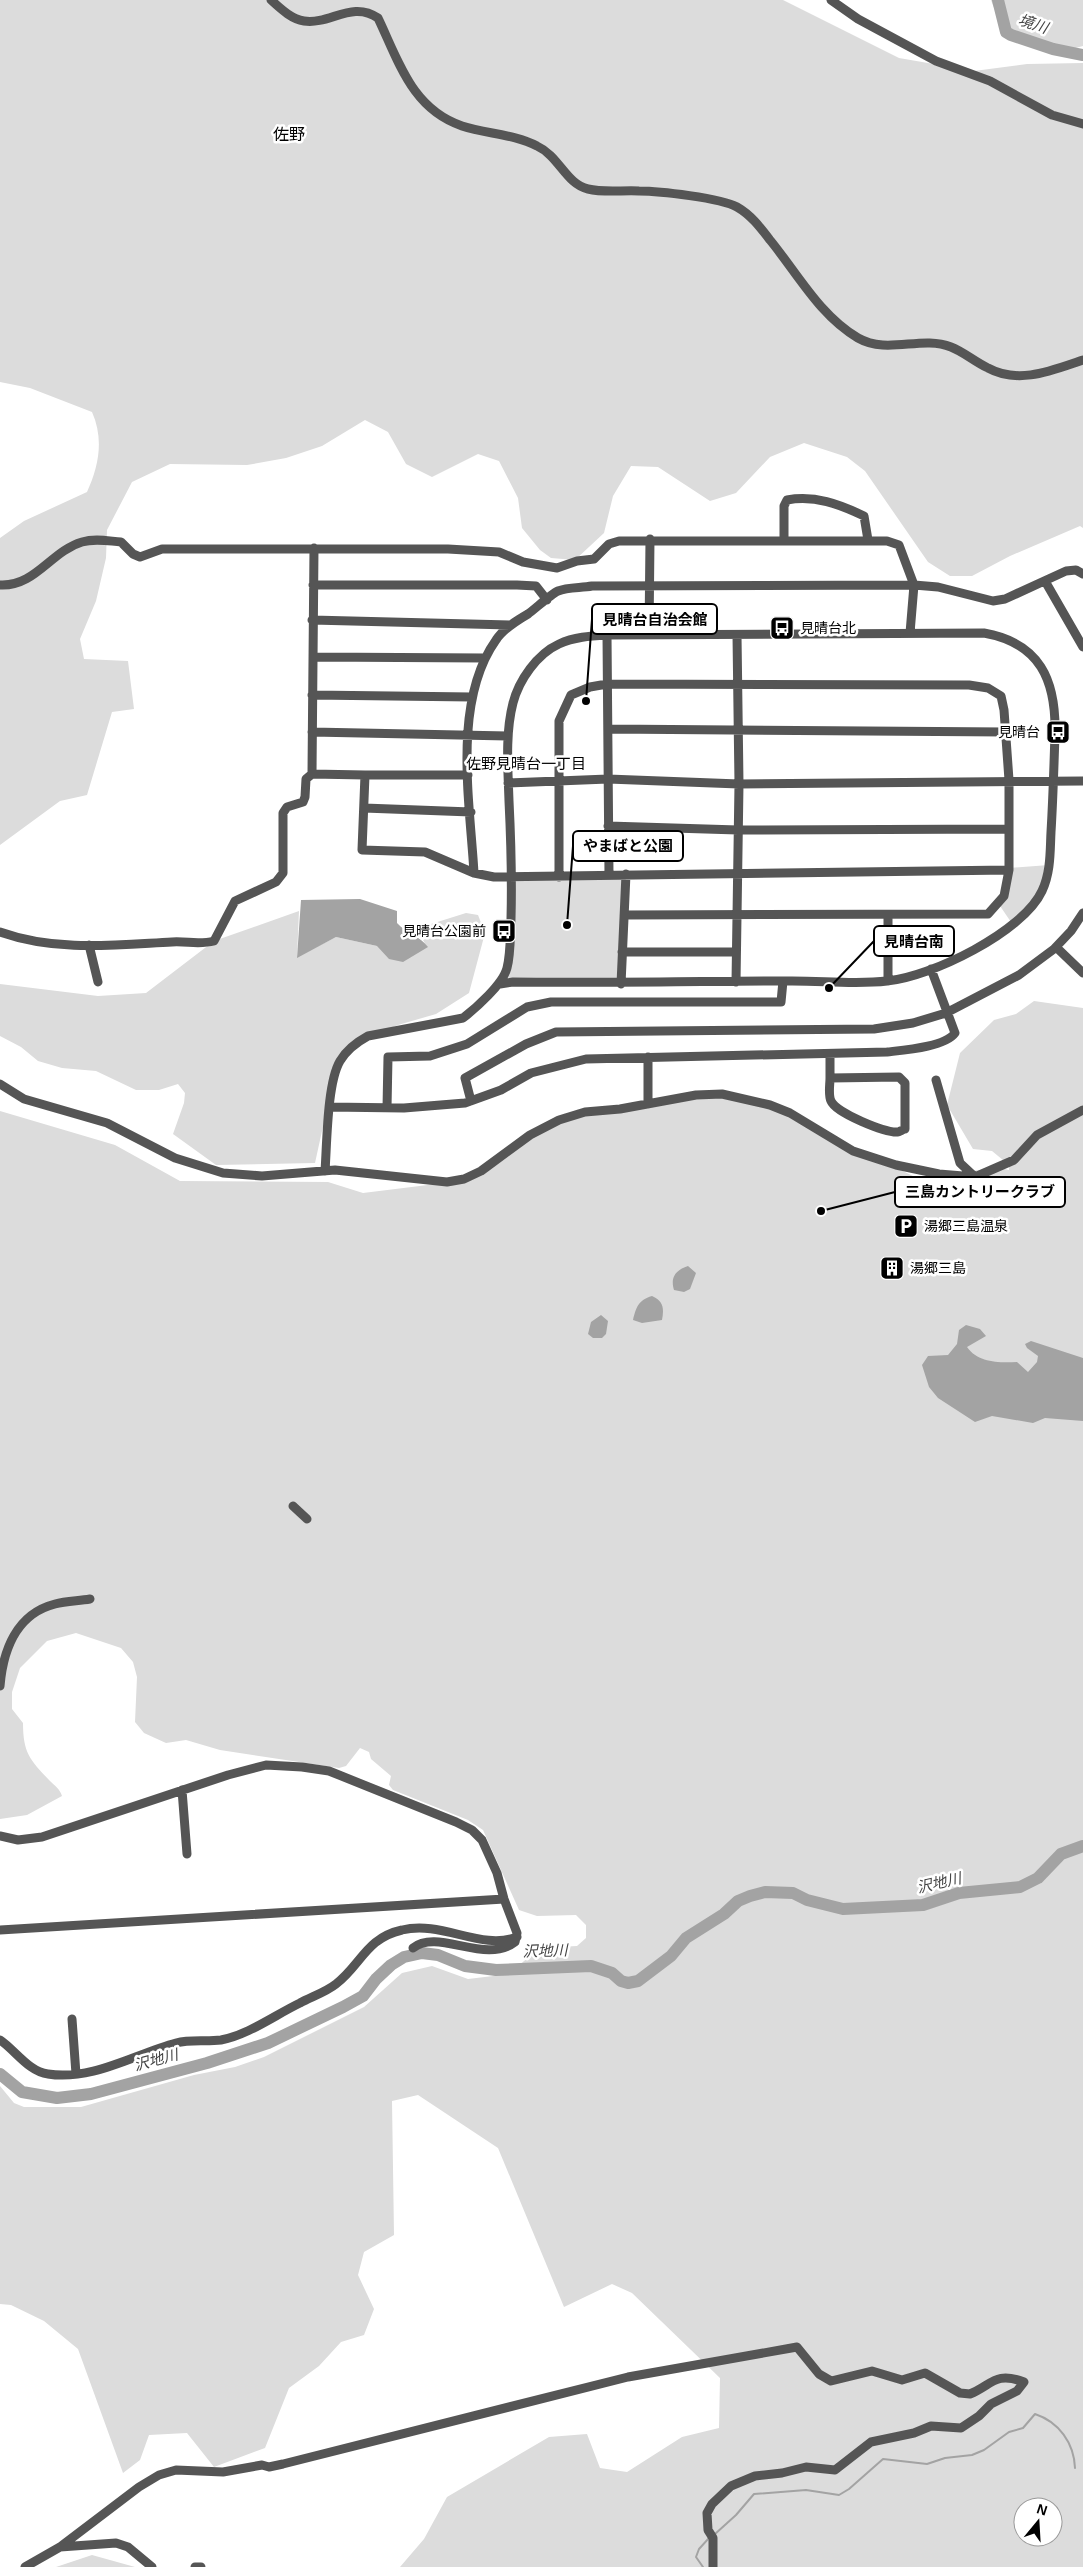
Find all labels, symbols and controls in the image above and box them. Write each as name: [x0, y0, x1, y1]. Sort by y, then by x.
water label: 境川: [1016, 11, 1052, 37]
district label: 佐野: [273, 126, 305, 143]
callout: 見晴台自治会館: [592, 604, 717, 634]
text: 見晴台自治会館: [602, 611, 708, 628]
bus stop icon: 見晴台北: [769, 615, 795, 641]
place label: 見晴台北: [800, 620, 856, 636]
bus stop icon: 見晴台: [1045, 719, 1071, 745]
place label: 見晴台: [998, 724, 1040, 740]
district label: 佐野見晴台一丁目: [466, 755, 586, 772]
callout: やまばと公園: [573, 831, 683, 861]
text: やまばと公園: [583, 837, 673, 854]
bus stop icon: 見晴台公園前: [491, 918, 517, 944]
place label: 見晴台公園前: [402, 923, 486, 939]
callout: 見晴台南: [874, 926, 954, 956]
text: 見晴台南: [884, 933, 944, 950]
callout: 三島カントリークラブ: [895, 1177, 1065, 1207]
text: 三島カントリークラブ: [905, 1183, 1055, 1200]
parking icon: 湯郷三島温泉: [893, 1213, 919, 1239]
place label: 湯郷三島温泉: [924, 1218, 1008, 1234]
building icon: 湯郷三島: [879, 1255, 905, 1281]
place label: 湯郷三島: [910, 1260, 966, 1276]
water label: 沢地川: [915, 1869, 965, 1896]
water label: 沢地川: [522, 1941, 570, 1960]
water label: 沢地川: [132, 2045, 182, 2074]
north arrow: [1013, 2497, 1063, 2547]
text: N: [1035, 2500, 1049, 2519]

